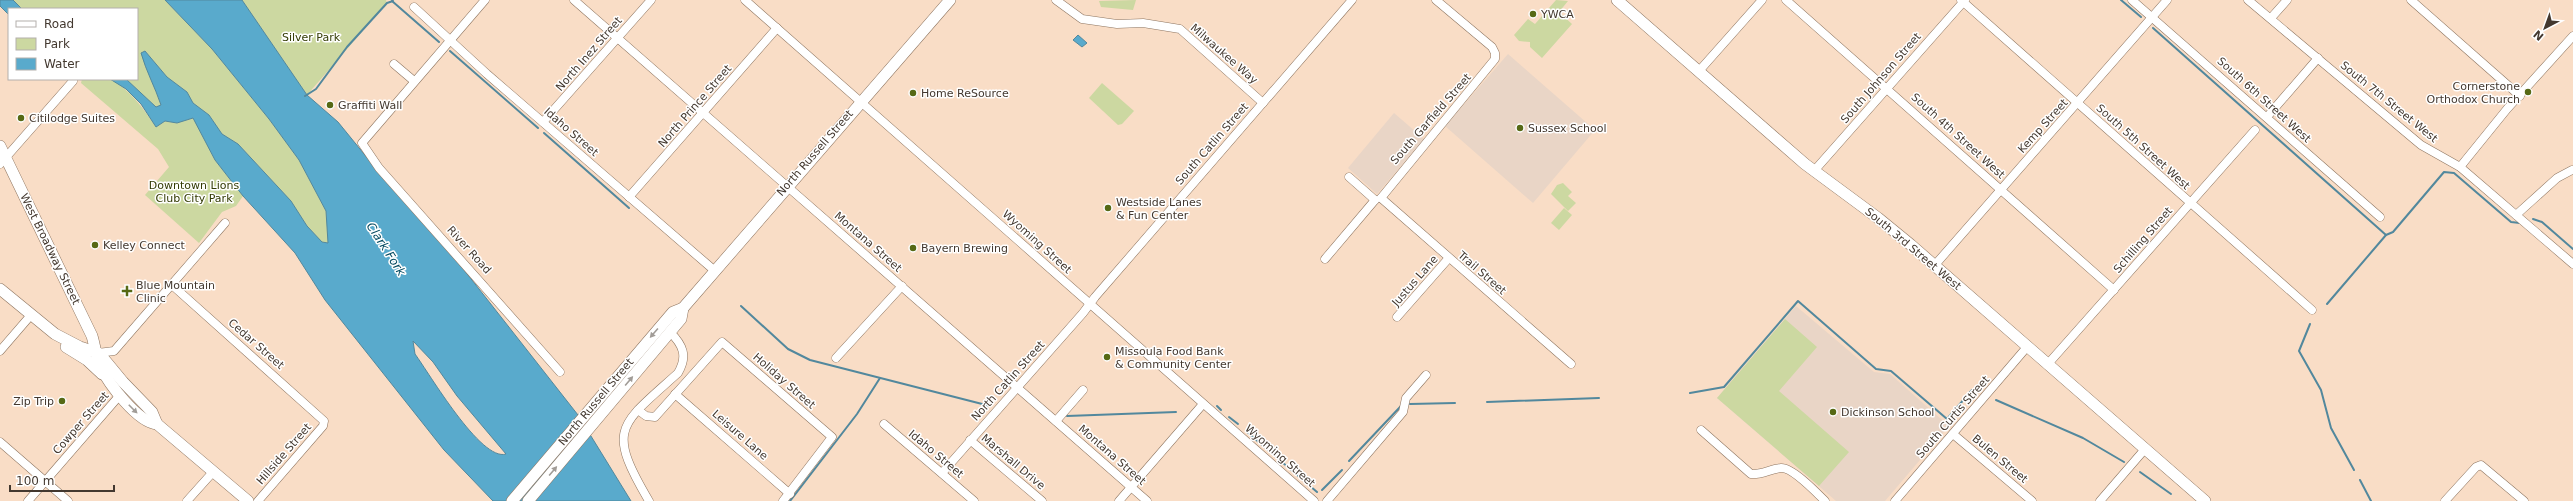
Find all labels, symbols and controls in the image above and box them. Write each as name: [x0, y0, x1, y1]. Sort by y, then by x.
legend: [8, 8, 138, 80]
place label: YWCA: [1540, 8, 1574, 21]
north arrow: [2525, 8, 2565, 48]
marker: YWCA: [1528, 9, 1538, 19]
street label: North Inez Street: [553, 14, 625, 94]
text: Road: [44, 17, 74, 31]
street label: Milwaukee Way: [1188, 21, 1261, 87]
text: N: [2531, 27, 2547, 43]
street label: South Johnson Street: [1838, 30, 1924, 126]
park label: Silver Park: [282, 31, 341, 44]
text: Park: [44, 37, 70, 51]
street label: South 6th Street West: [2215, 55, 2314, 146]
text: Water: [44, 57, 80, 71]
street label: South 7th Street West: [2338, 59, 2441, 146]
street label: North Prince Street: [656, 62, 735, 150]
street label: South Garfield Street: [1388, 70, 1474, 167]
place label: Cornerstone Orthodox Church: [2427, 80, 2520, 106]
place label: Home ReSource: [921, 87, 1009, 100]
marker: Cornerstone Orthodox Church: [2523, 87, 2533, 97]
marker: Home ReSource: [908, 88, 918, 98]
street label: South 4th Street West: [1909, 91, 2008, 182]
street label: Kemp Street: [2015, 96, 2071, 156]
place label: Graffiti Wall: [338, 99, 402, 112]
marker: Graffiti Wall: [325, 100, 335, 110]
street label: South Catlin Street: [1173, 100, 1252, 188]
street label: South 5th Street West: [2094, 102, 2193, 193]
street label: Idaho Street: [541, 105, 601, 160]
street label: North Russell Street: [774, 107, 856, 199]
place label: Citilodge Suites: [29, 112, 115, 125]
marker: Citilodge Suites: [16, 113, 26, 123]
place label: Sussex School: [1528, 122, 1607, 135]
marker: Sussex School: [1515, 123, 1525, 133]
park label: Downtown Lions Club City Park: [149, 179, 239, 205]
street label: West Broadway Street: [17, 191, 83, 307]
place label: Westside Lanes & Fun Center: [1116, 196, 1202, 222]
marker: Westside Lanes & Fun Center: [1103, 203, 1113, 213]
street label: Schilling Street: [2111, 204, 2176, 276]
street label: South 3rd Street West: [1862, 205, 1964, 293]
street label: Wyoming Street: [1000, 208, 1075, 277]
street label: Montana Street: [832, 209, 905, 275]
water label: Clark Fork: [364, 220, 409, 279]
street label: River Road: [444, 224, 494, 276]
place label: Kelley Connect: [103, 239, 185, 252]
marker: Kelley Connect: [90, 240, 100, 250]
place label: Bayern Brewing: [921, 242, 1008, 255]
marker: Bayern Brewing: [908, 243, 918, 253]
street label: Trail Street: [1455, 248, 1509, 298]
street label: Justus Lane: [1389, 253, 1441, 310]
place label: Blue Mountain Clinic: [136, 279, 215, 305]
marker: Blue Mountain Clinic: [121, 285, 133, 297]
street label: Cedar Street: [225, 316, 287, 372]
one-way arrow: [650, 328, 659, 339]
street label: North Catlin Street: [969, 338, 1048, 424]
place label: Missoula Food Bank & Community Center: [1115, 345, 1232, 371]
street label: Holiday Street: [750, 350, 818, 412]
marker: Missoula Food Bank & Community Center: [1102, 352, 1112, 362]
street label: North Russell Street: [556, 355, 637, 448]
street label: South Curtis Street: [1914, 373, 1993, 461]
one-way arrow: [624, 376, 633, 387]
street label: Cowper Street: [50, 389, 112, 457]
place label: Zip Trip: [13, 395, 54, 408]
marker: Zip Trip: [57, 396, 67, 406]
one-way arrow: [128, 404, 138, 414]
place label: Dickinson School: [1841, 406, 1934, 419]
street label: Leisure Lane: [709, 407, 771, 463]
marker: Dickinson School: [1828, 407, 1838, 417]
street label: Hillside Street: [254, 420, 315, 487]
street label: Montana Street: [1076, 422, 1149, 488]
street label: Wyoming Street: [1242, 422, 1318, 490]
street label: Idaho Street: [906, 427, 967, 481]
street label: Marshall Drive: [979, 432, 1048, 493]
street label: Bulen Street: [1970, 432, 2031, 486]
one-way arrow: [549, 466, 558, 477]
scale bar: [10, 467, 114, 493]
text: 100 m: [16, 474, 54, 488]

